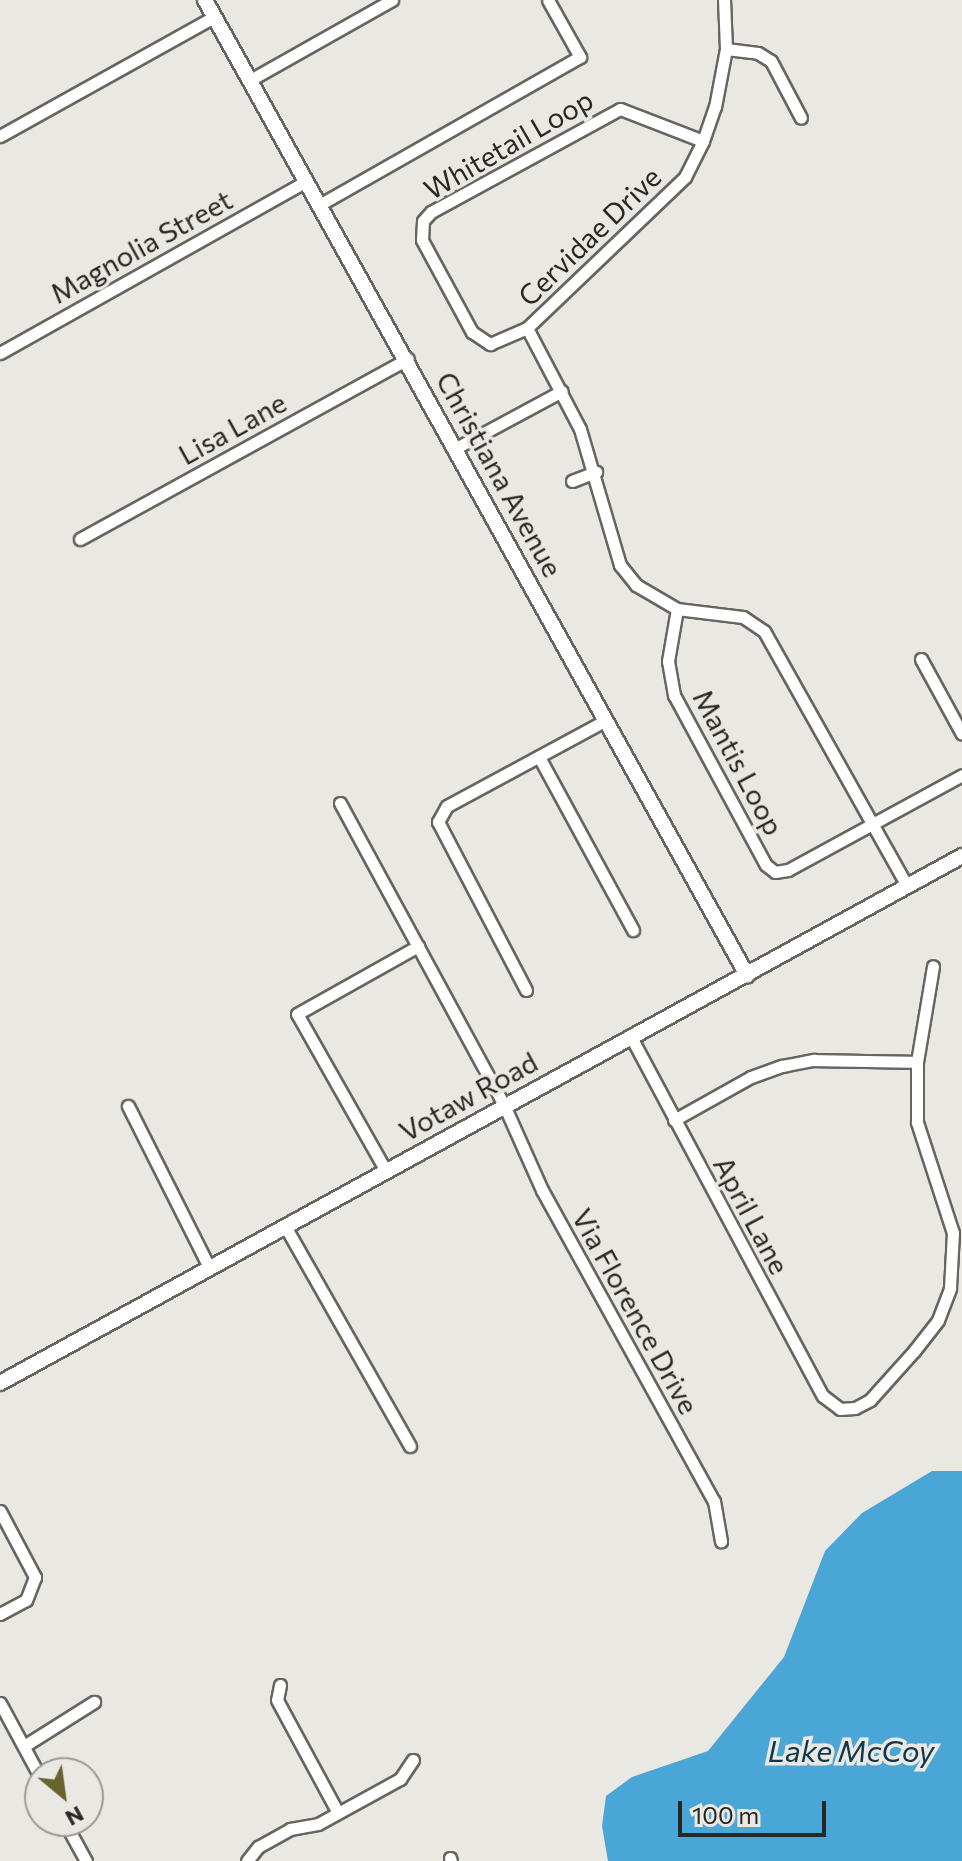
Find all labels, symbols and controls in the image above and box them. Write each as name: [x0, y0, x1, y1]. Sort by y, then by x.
street label: Whitetail Loop: [418, 82, 598, 206]
street label: Cervidae Drive: [511, 160, 667, 312]
street label: Magnolia Street: [44, 182, 238, 310]
street label: Christiana Avenue: [430, 366, 570, 582]
street label: Lisa Lane: [172, 385, 292, 471]
street label: Mantis Loop: [687, 683, 791, 841]
street label: Votaw Road: [393, 1044, 543, 1148]
street label: April Lane: [707, 1151, 797, 1279]
street label: Via Florence Drive: [566, 1203, 706, 1419]
water label: Lake McCoy: [768, 1732, 934, 1768]
north arrow: [24, 1757, 104, 1837]
scale bar: [682, 1785, 830, 1835]
text: 100 m: [692, 1800, 759, 1829]
text: N: [61, 1801, 89, 1832]

